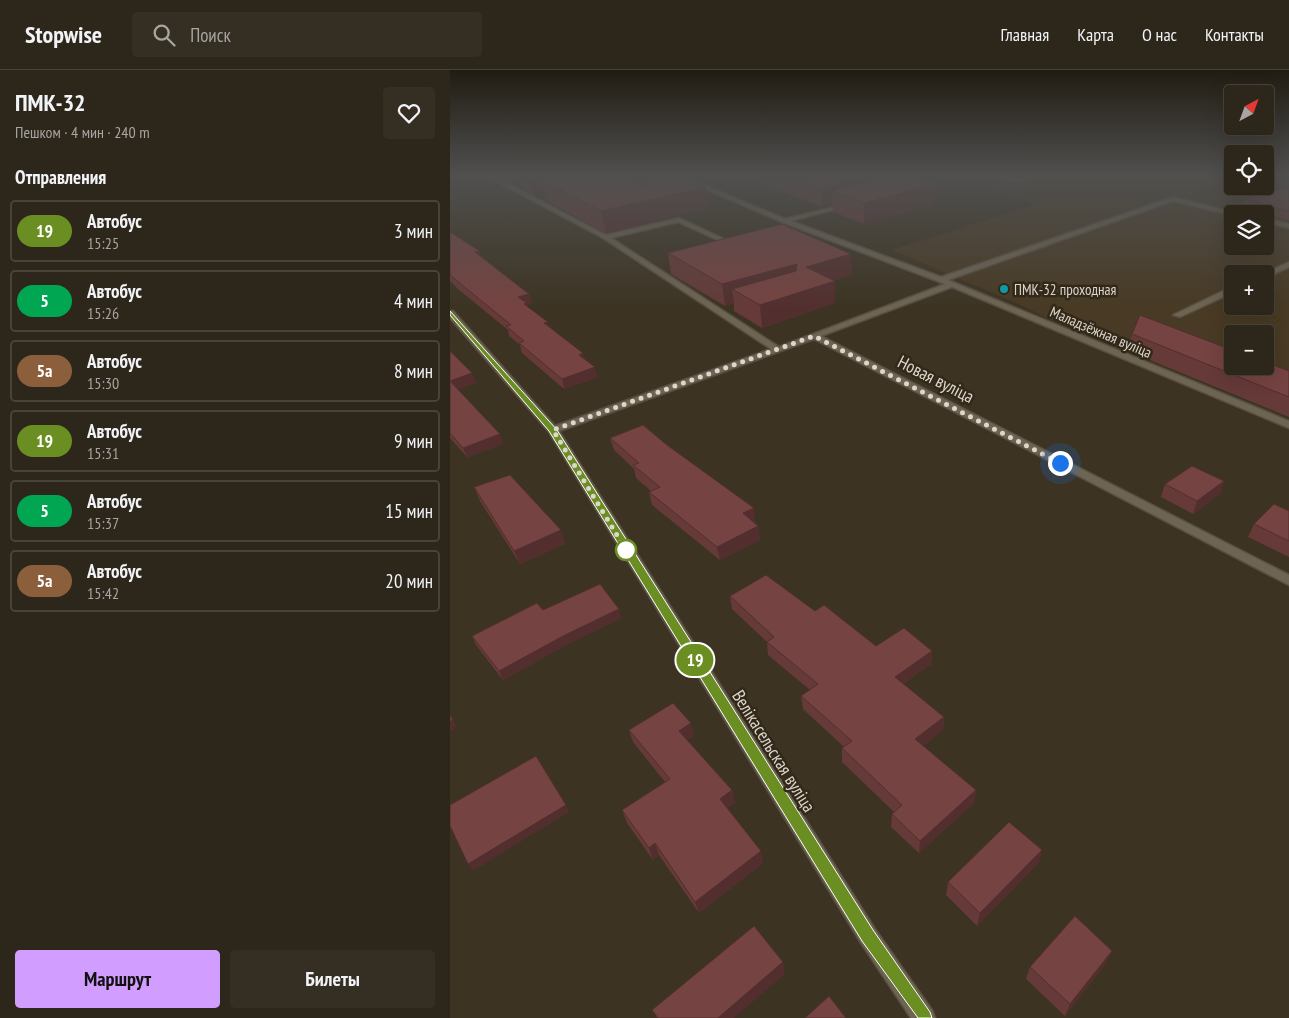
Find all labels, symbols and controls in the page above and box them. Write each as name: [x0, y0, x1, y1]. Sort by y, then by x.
search box: [132, 12, 482, 57]
text: Stopwise: [25, 19, 102, 50]
icon: search: [150, 21, 178, 49]
text: Поиск: [190, 23, 231, 47]
text: Главная: [1001, 23, 1049, 46]
text: Карта: [1077, 23, 1114, 46]
text: О нас: [1142, 23, 1177, 46]
text: Контакты: [1205, 23, 1264, 46]
north arrow: [1224, 85, 1274, 135]
map controls: [1224, 85, 1274, 375]
text: ПМК-32: [15, 87, 86, 118]
button: heart: [383, 87, 435, 139]
text: Пешком · 4 мин · 240 m: [15, 122, 150, 142]
button: locate: [1224, 145, 1274, 195]
text: Отправления: [15, 165, 106, 189]
button: layers: [1224, 205, 1274, 255]
text: Автобус: [87, 209, 142, 233]
text: 19: [36, 219, 53, 242]
text: 3 мин: [394, 219, 433, 243]
text: 15:25: [87, 233, 119, 253]
button: +: [1224, 265, 1274, 315]
text: Автобус: [87, 279, 142, 303]
place label: ПМК-32 проходная: [1014, 280, 1117, 299]
marker: ПМК-32 проходная: [998, 283, 1010, 295]
text: 5: [40, 289, 49, 312]
text: 4 мин: [394, 289, 433, 313]
street label: Маладзёжная вуліца: [1047, 302, 1155, 362]
text: 15:26: [87, 303, 119, 323]
button: −: [1224, 325, 1274, 375]
text: Автобус: [87, 349, 142, 373]
street label: Новая вуліца: [894, 350, 978, 408]
text: 5а: [36, 359, 53, 382]
text: 8 мин: [394, 359, 433, 383]
text: 15:30: [87, 373, 119, 393]
text: Автобус: [87, 419, 142, 443]
text: 19: [36, 429, 53, 452]
text: 9 мин: [394, 429, 433, 453]
text: 15:31: [87, 443, 119, 463]
your location: [1048, 451, 1073, 476]
text: Автобус: [87, 489, 142, 513]
text: 5: [40, 499, 49, 522]
text: 15 мин: [385, 499, 433, 523]
text: 15:37: [87, 513, 119, 533]
unlabelled marker: [615, 539, 637, 561]
text: Автобус: [87, 559, 142, 583]
text: 5а: [36, 569, 53, 592]
text: 20 мин: [385, 569, 433, 593]
text: 15:42: [87, 583, 119, 603]
line badge: 19: [672, 644, 718, 676]
text: 19: [686, 648, 704, 671]
street label: Велікасельская вуліца: [727, 686, 821, 816]
button: Маршрут: [15, 950, 220, 1008]
button: Билеты: [230, 950, 435, 1008]

